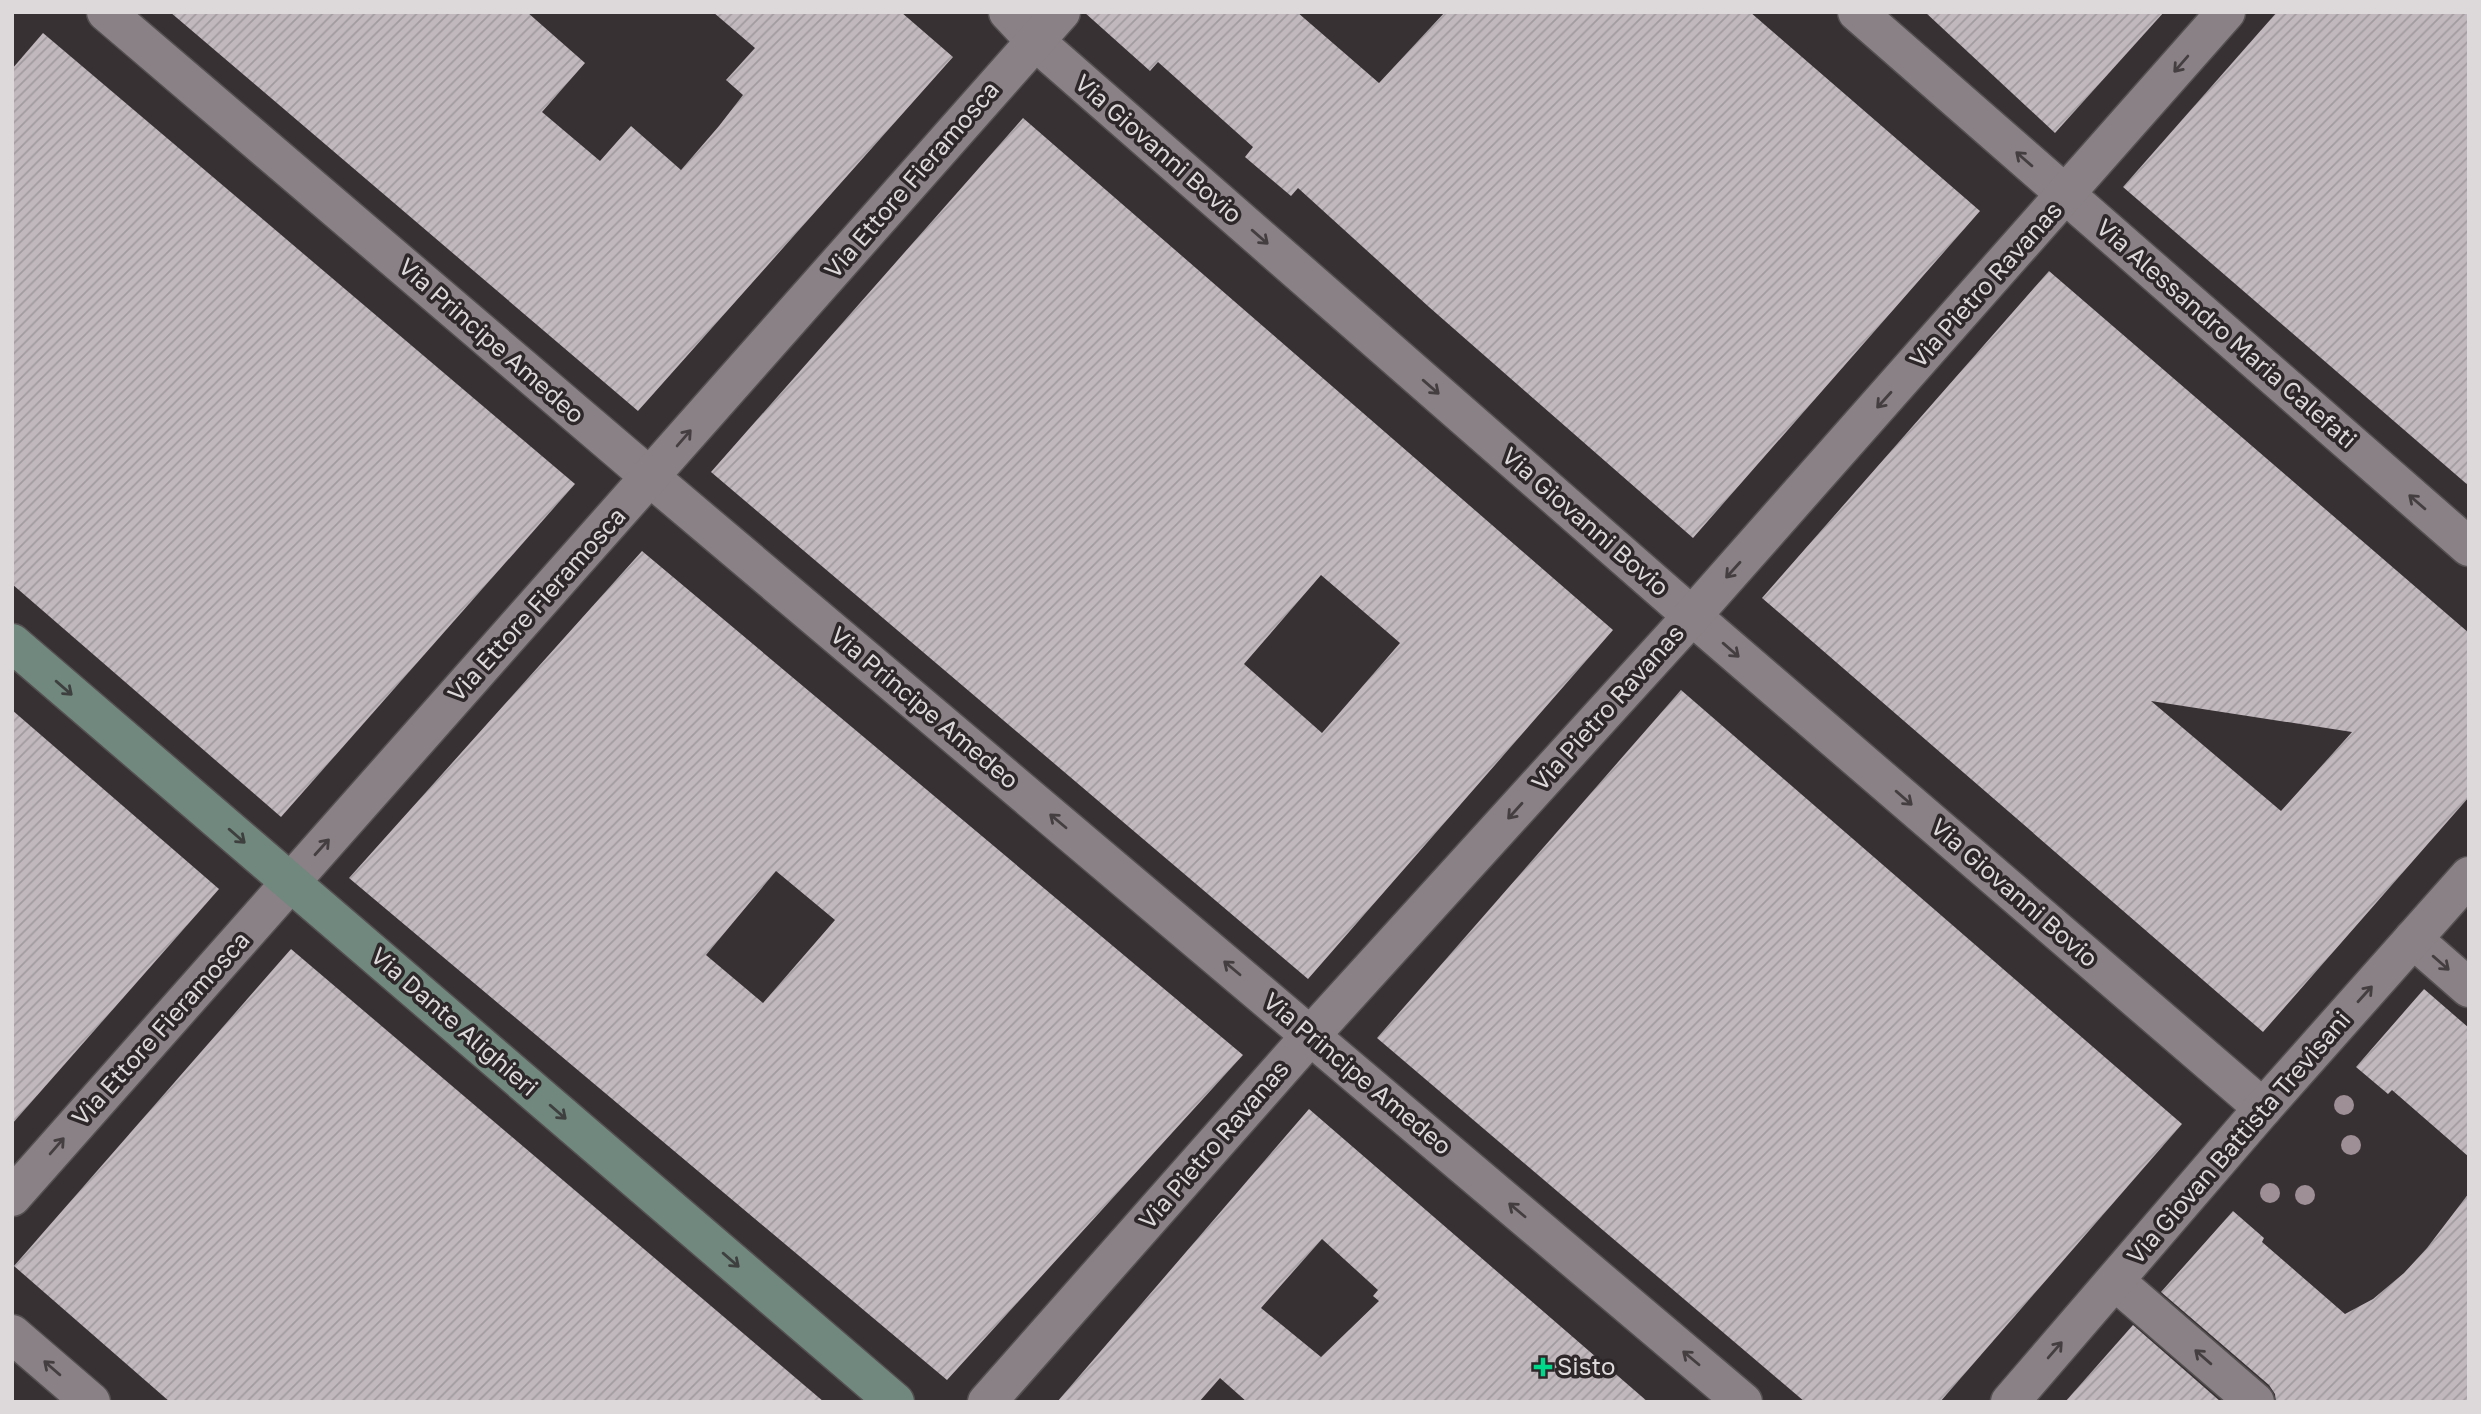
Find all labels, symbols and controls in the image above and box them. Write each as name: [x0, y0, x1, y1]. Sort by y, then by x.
one-way arrow: [2173, 54, 2189, 72]
street label: Via Giovanni Bovio: [1070, 67, 1248, 228]
street label: Via Ettore Fieramosca: [817, 75, 1004, 283]
one-way arrow: [2016, 151, 2034, 167]
street label: Via Pietro Ravanas: [1903, 195, 2067, 373]
street label: Via Alessandro Maria Calefati: [2091, 212, 2363, 454]
one-way arrow: [1250, 229, 1268, 245]
street label: Via Principe Amedeo: [393, 251, 591, 429]
one-way arrow: [1422, 379, 1440, 395]
one-way arrow: [1876, 390, 1892, 408]
one-way arrow: [676, 430, 692, 448]
street label: Via Giovanni Bovio: [1497, 440, 1675, 601]
one-way arrow: [2409, 494, 2427, 510]
street label: Via Ettore Fieramosca: [441, 501, 631, 707]
one-way arrow: [1725, 560, 1741, 578]
street label: Via Pietro Ravanas: [1525, 618, 1689, 796]
street label: Via Principe Amedeo: [825, 620, 1025, 794]
one-way arrow: [1722, 642, 1740, 658]
one-way arrow: [55, 680, 73, 696]
one-way arrow: [1894, 790, 1912, 806]
one-way arrow: [1506, 802, 1523, 819]
street label: Via Giovanni Bovio: [1926, 811, 2104, 972]
one-way arrow: [1050, 813, 1068, 829]
one-way arrow: [227, 828, 245, 844]
one-way arrow: [314, 839, 330, 857]
street label: Via Ettore Fieramosca: [65, 925, 255, 1131]
street label: Via Dante Alighieri: [366, 940, 544, 1101]
one-way arrow: [2432, 955, 2450, 971]
one-way arrow: [1223, 960, 1241, 976]
one-way arrow: [2357, 985, 2373, 1003]
street label: Via Principe Amedeo: [1258, 986, 1458, 1160]
street label: Via Giovan Battista Trevisani: [2120, 1005, 2356, 1269]
street label: Via Pietro Ravanas: [1132, 1054, 1294, 1234]
one-way arrow: [549, 1104, 567, 1120]
one-way arrow: [49, 1138, 66, 1155]
one-way arrow: [1509, 1203, 1527, 1218]
one-way arrow: [721, 1252, 739, 1268]
one-way arrow: [2047, 1342, 2063, 1360]
one-way arrow: [2195, 1349, 2213, 1365]
one-way arrow: [1682, 1350, 1700, 1366]
place label: Sisto: [1557, 1351, 1616, 1380]
marker: Sisto: [1535, 1359, 1551, 1375]
one-way arrow: [43, 1360, 61, 1376]

